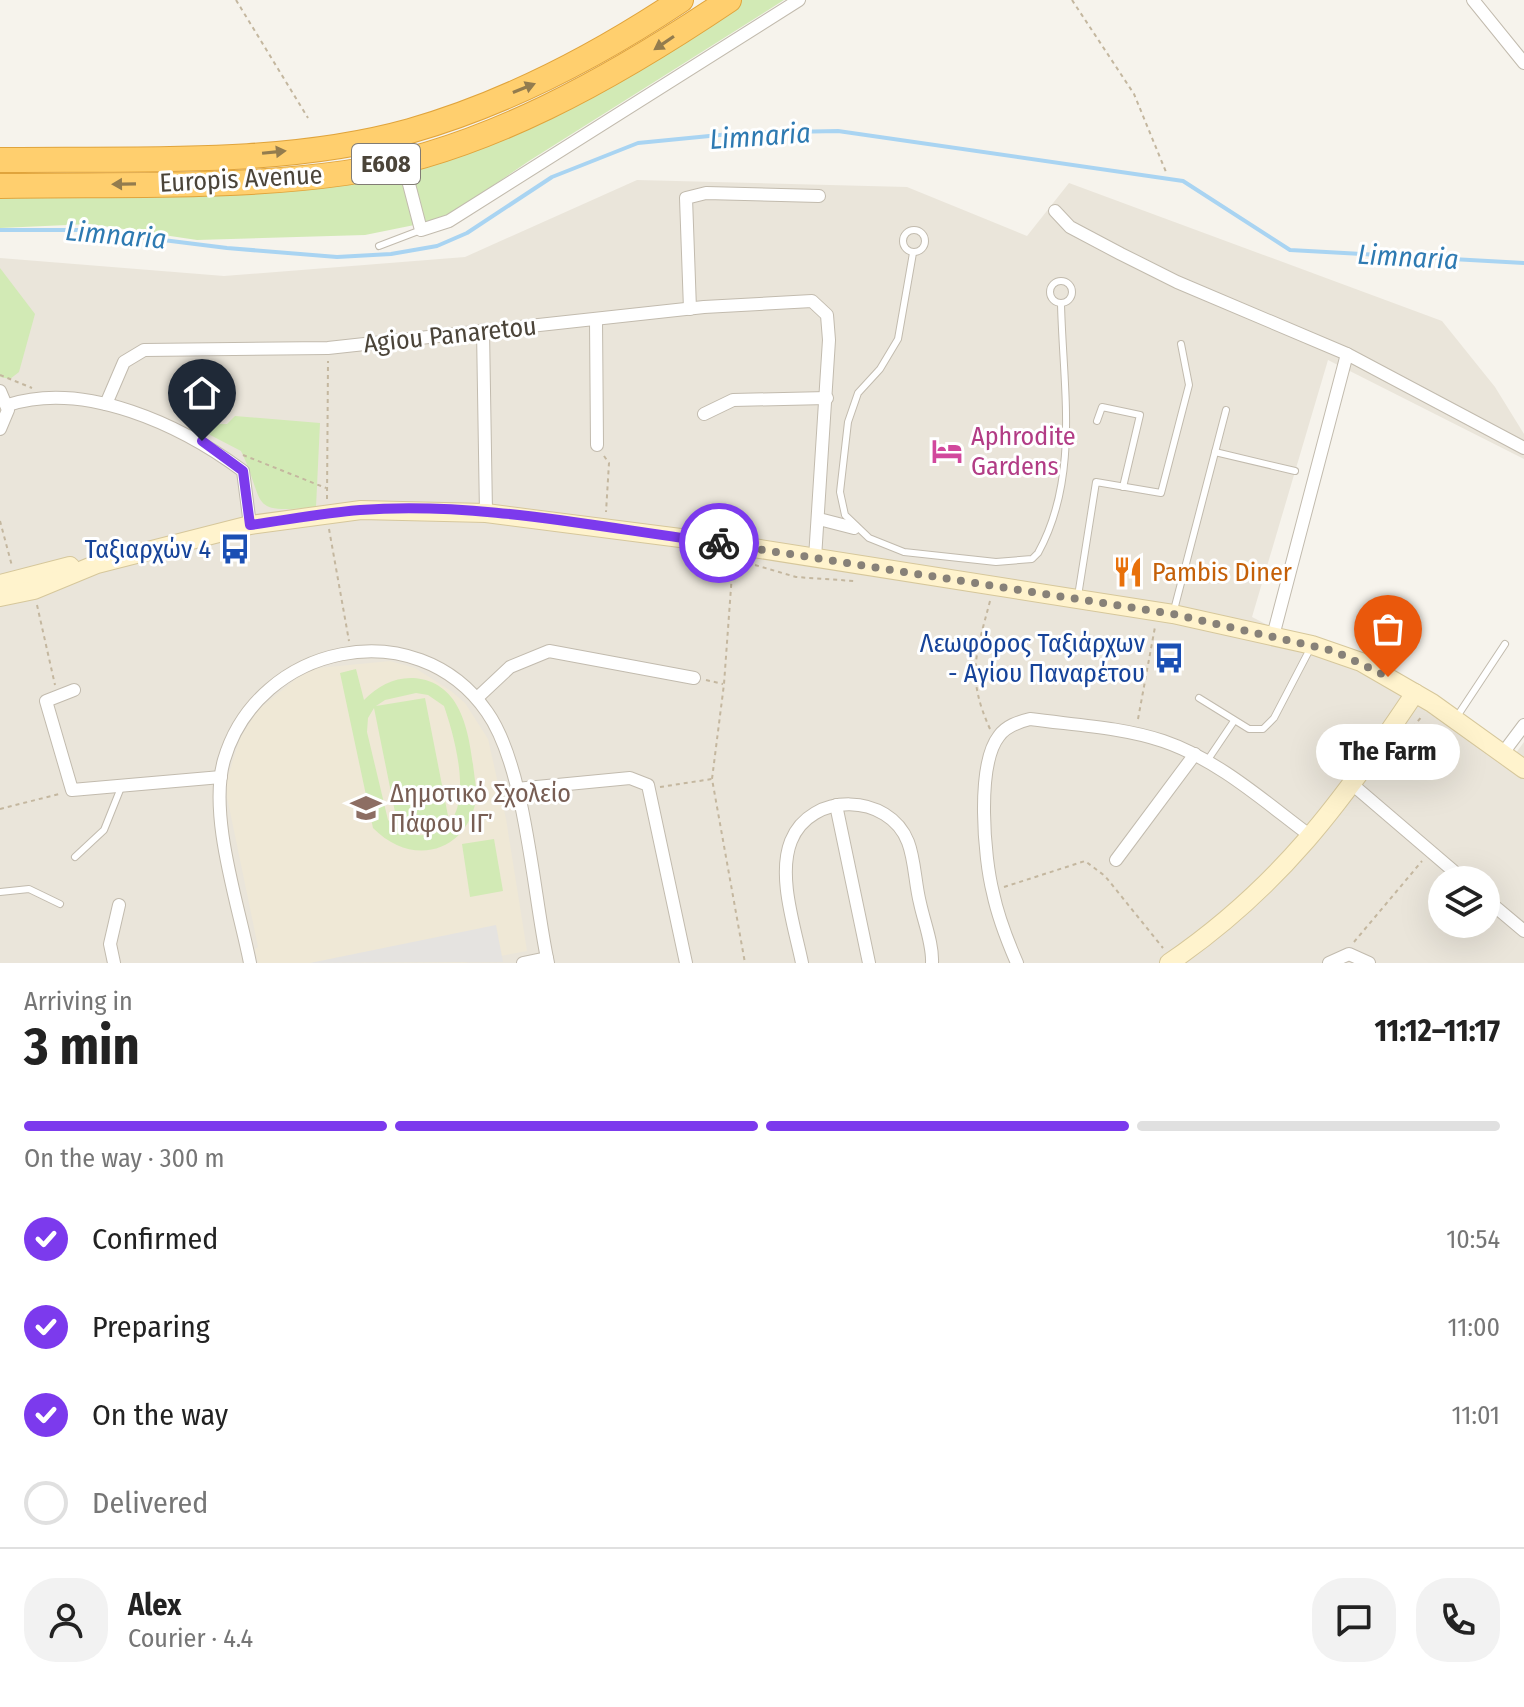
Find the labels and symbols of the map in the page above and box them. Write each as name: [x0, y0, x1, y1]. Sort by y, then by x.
one-way arrow: [654, 36, 675, 51]
one-way arrow: [512, 81, 536, 94]
water label: Limnaria: [708, 116, 812, 156]
road number: E608: [352, 144, 420, 184]
one-way arrow: [262, 145, 287, 158]
street label: Europis Avenue: [159, 159, 323, 199]
one-way arrow: [111, 177, 136, 190]
water label: Limnaria: [64, 214, 168, 256]
water label: Limnaria: [1357, 238, 1459, 276]
street label: Agiou Panaretou: [362, 310, 538, 360]
pin: [168, 359, 236, 441]
place label: Aphrodite Gardens: [971, 421, 1076, 482]
hotel icon: Aphrodite Gardens: [930, 434, 964, 468]
courier: [679, 503, 759, 583]
bus stop icon: Ταξιαρχών 4: [218, 532, 252, 566]
place label: Ταξιαρχών 4: [85, 534, 211, 565]
restaurant icon: Pambis Diner: [1111, 555, 1145, 589]
place label: Pambis Diner: [1152, 557, 1292, 588]
pin: [1354, 595, 1422, 677]
place label: Λεωφόρος Ταξιάρχων - Αγίου Παναρέτου: [920, 628, 1146, 689]
bus stop icon: Λεωφόρος Ταξιάρχων - Αγίου Παναρέτου: [1152, 641, 1186, 675]
callout: The Farm: [1316, 725, 1460, 781]
place label: Δημοτικό Σχολείο Πάφου ΙΓ΄: [390, 778, 571, 839]
school or university icon: Δημοτικό Σχολείο Πάφου ΙΓ΄: [349, 791, 383, 825]

